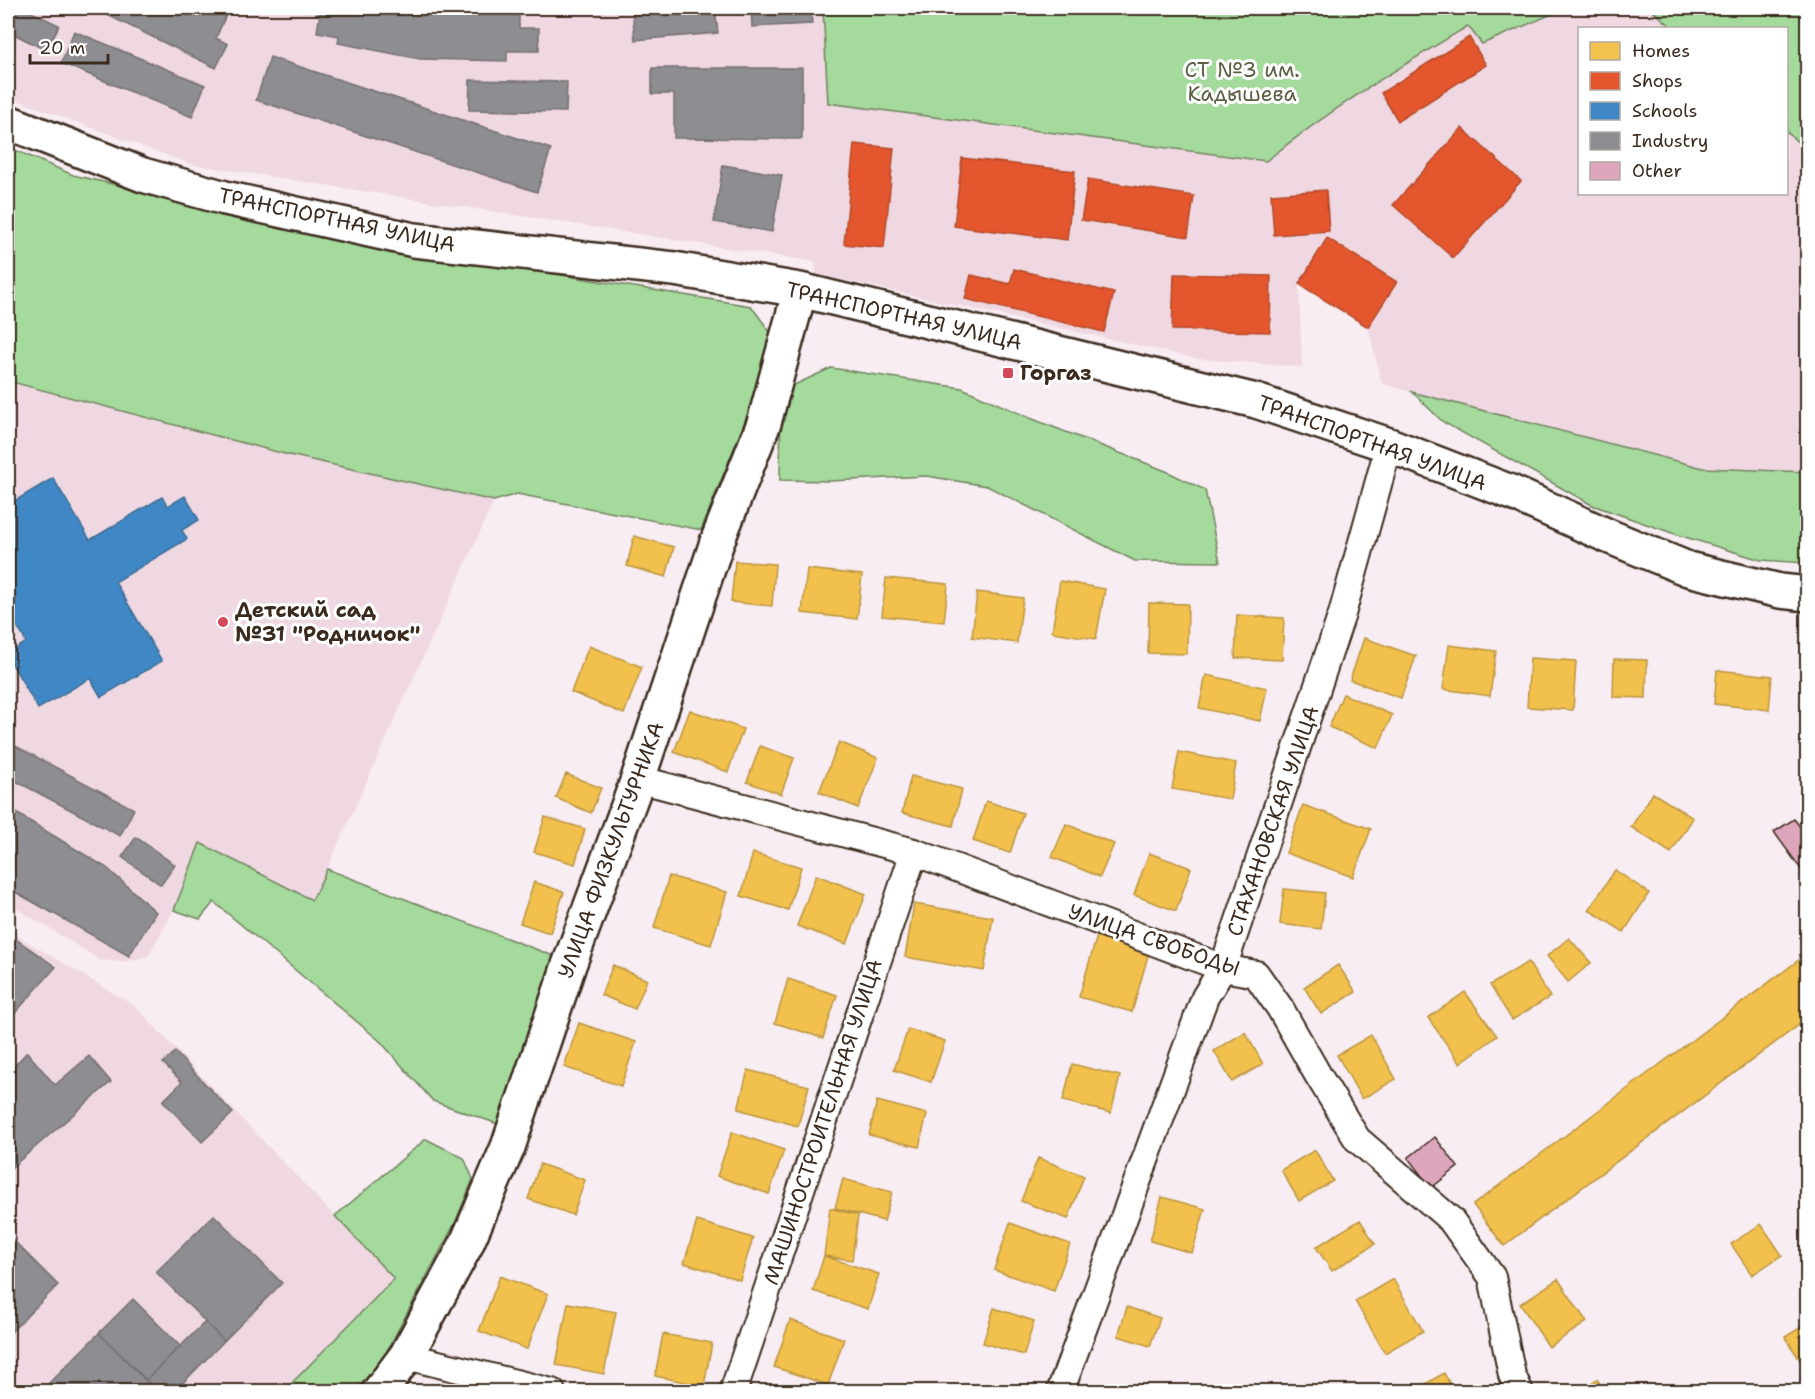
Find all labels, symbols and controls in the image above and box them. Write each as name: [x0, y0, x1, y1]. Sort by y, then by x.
scale bar: [30, 27, 108, 65]
legend: [1578, 27, 1788, 195]
text: 20 m: [39, 36, 85, 60]
text: Homes: [1632, 39, 1690, 63]
park label: СТ №3 им. Кадышева: [1184, 56, 1300, 108]
text: Shops: [1632, 69, 1683, 93]
text: Schools: [1632, 99, 1698, 123]
text: Industry: [1632, 129, 1708, 153]
text: Other: [1632, 159, 1682, 183]
street label: ТРАНСПОРТНАЯ УЛИЦА: [216, 181, 458, 259]
street label: ТРАНСПОРТНАЯ УЛИЦА: [783, 275, 1025, 357]
place label: Горгаз: [1020, 359, 1091, 387]
marker: Горгаз: [1001, 366, 1015, 380]
street label: ТРАНСПОРТНАЯ УЛИЦА: [1254, 389, 1490, 497]
place label: Детский сад №31 "Родничок": [235, 596, 420, 648]
marker: Детский сад №31 "Родничок": [216, 615, 230, 629]
street label: СТАХАНОВСКАЯ УЛИЦА: [1220, 702, 1326, 940]
street label: УЛИЦА ФИЗКУЛЬТУРНИКА: [552, 718, 670, 982]
street label: УЛИЦА СВОБОДЫ: [1064, 897, 1244, 983]
street label: МАШИНОСТРОИТЕЛЬНАЯ УЛИЦА: [757, 956, 889, 1288]

